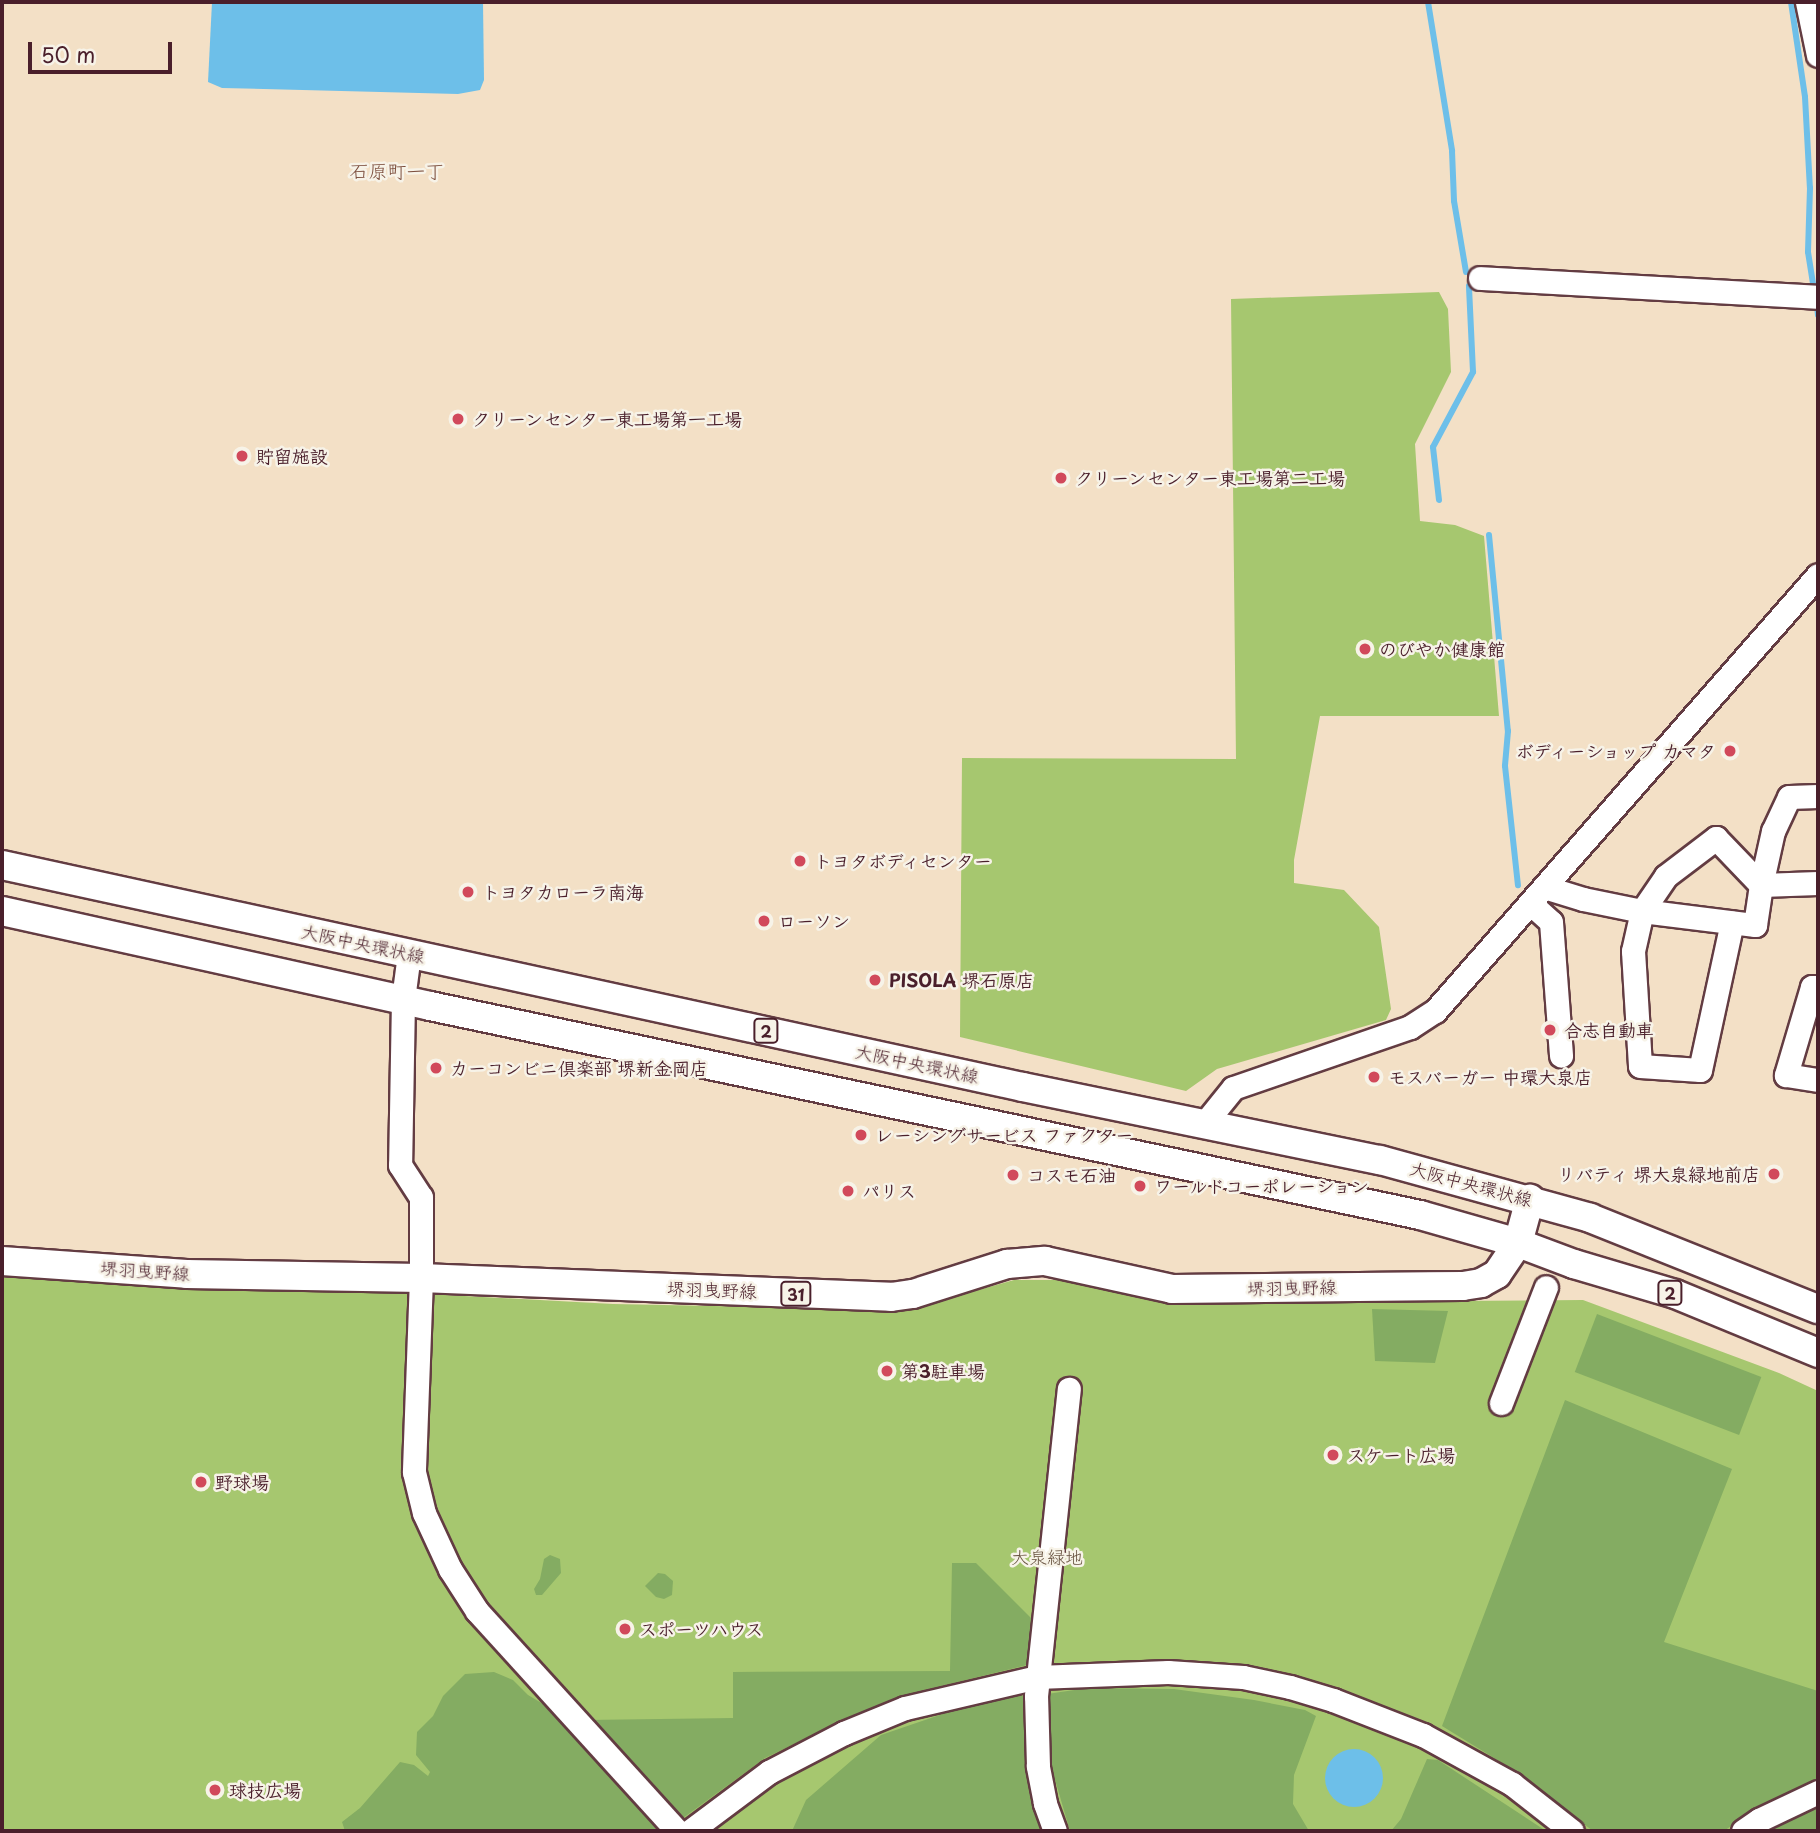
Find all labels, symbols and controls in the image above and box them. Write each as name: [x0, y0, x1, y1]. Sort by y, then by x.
scale bar: [32, 28, 175, 72]
text: 50 m: [41, 38, 95, 70]
district label: 石原町一丁: [350, 160, 444, 182]
place label: クリーンセンター東工場第一工場: [472, 408, 742, 430]
marker: クリーンセンター東工場第一工場: [450, 411, 466, 427]
place label: 貯留施設: [256, 445, 328, 467]
marker: 貯留施設: [234, 448, 250, 464]
place label: クリーンセンター東工場第二工場: [1075, 467, 1345, 489]
marker: クリーンセンター東工場第二工場: [1053, 470, 1069, 486]
place label: のびやか健康館: [1379, 638, 1505, 660]
marker: のびやか健康館: [1357, 641, 1373, 657]
place label: ボディーショップ カマタ: [1512, 740, 1716, 762]
marker: ボディーショップ カマタ: [1722, 743, 1738, 759]
place label: トヨタボディセンター: [814, 850, 994, 872]
marker: トヨタボディセンター: [792, 853, 808, 869]
place label: トヨタカローラ南海: [482, 881, 644, 903]
marker: トヨタカローラ南海: [460, 884, 476, 900]
place label: ローソン: [778, 910, 850, 932]
marker: ローソン: [756, 913, 772, 929]
street label: 大阪中央環状線: [299, 920, 427, 968]
place label: PISOLA 堺石原店: [889, 969, 1035, 991]
marker: PISOLA 堺石原店: [867, 972, 883, 988]
road number: 2: [752, 1018, 780, 1044]
place label: 合志自動車: [1564, 1019, 1654, 1041]
marker: 合志自動車: [1542, 1022, 1558, 1038]
street label: 大阪中央環状線: [853, 1040, 981, 1088]
place label: カーコンビニ倶楽部 堺新金岡店: [450, 1057, 708, 1079]
marker: カーコンビニ倶楽部 堺新金岡店: [428, 1060, 444, 1076]
place label: モスバーガー 中環大泉店: [1388, 1066, 1592, 1088]
marker: モスバーガー 中環大泉店: [1366, 1069, 1382, 1085]
place label: レーシングサービス ファクター: [875, 1124, 1133, 1146]
marker: レーシングサービス ファクター: [853, 1127, 869, 1143]
street label: 大阪中央環状線: [1407, 1157, 1535, 1211]
place label: リバティ 堺大泉緑地前店: [1556, 1163, 1760, 1185]
place label: コスモ石油: [1027, 1164, 1117, 1186]
marker: リバティ 堺大泉緑地前店: [1766, 1166, 1782, 1182]
marker: コスモ石油: [1005, 1167, 1021, 1183]
place label: ワールドコーポレーション: [1154, 1175, 1371, 1197]
marker: ワールドコーポレーション: [1132, 1178, 1148, 1194]
place label: パリス: [862, 1180, 916, 1202]
marker: パリス: [840, 1183, 856, 1199]
street label: 堺羽曳野線: [99, 1257, 191, 1285]
street label: 堺羽曳野線: [1247, 1276, 1337, 1300]
street label: 堺羽曳野線: [667, 1278, 757, 1302]
road number: 2: [1656, 1280, 1684, 1306]
road number: 31: [780, 1282, 812, 1306]
place label: 第3駐車場: [901, 1360, 985, 1382]
marker: 第3駐車場: [879, 1363, 895, 1379]
place label: スケート広場: [1347, 1444, 1455, 1466]
marker: スケート広場: [1325, 1447, 1341, 1463]
place label: 野球場: [215, 1471, 269, 1493]
marker: 野球場: [193, 1474, 209, 1490]
park label: 大泉緑地: [1011, 1546, 1083, 1568]
place label: スポーツハウス: [639, 1618, 765, 1640]
marker: スポーツハウス: [617, 1621, 633, 1637]
place label: 球技広場: [229, 1779, 301, 1801]
marker: 球技広場: [207, 1782, 223, 1798]

